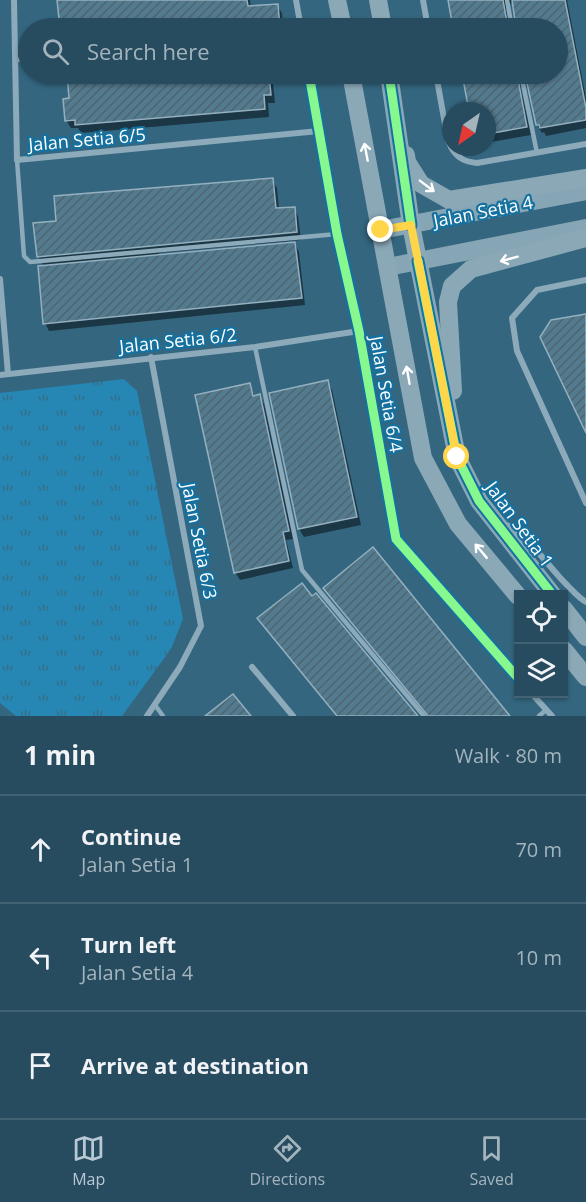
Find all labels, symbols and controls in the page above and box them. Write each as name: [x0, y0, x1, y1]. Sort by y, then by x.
search box: [18, 18, 568, 84]
icon: search: [39, 35, 72, 68]
text: Search here: [87, 36, 210, 66]
north arrow: [442, 102, 496, 156]
street label: Jalan Setia 6/5: [25, 122, 147, 156]
one-way arrow: [360, 143, 371, 162]
one-way arrow: [419, 179, 435, 192]
street label: Jalan Setia 4: [429, 190, 535, 233]
route end: [367, 216, 393, 242]
one-way arrow: [500, 253, 519, 265]
street label: Jalan Setia 6/2: [116, 322, 238, 358]
street label: Jalan Setia 6/4: [365, 332, 409, 454]
one-way arrow: [402, 365, 413, 385]
route start: [443, 443, 469, 469]
street label: Jalan Setia 1: [479, 474, 559, 572]
street label: Jalan Setia 6/3: [177, 479, 223, 601]
one-way arrow: [474, 544, 488, 559]
map controls: [514, 590, 568, 698]
button: locate: [514, 590, 568, 644]
button: layers: [514, 644, 568, 698]
text: 1 min: [24, 737, 96, 773]
text: Walk · 80 m: [455, 742, 562, 769]
text: Continue: [81, 821, 181, 851]
icon: ahead: [24, 833, 57, 866]
text: 70 m: [515, 836, 562, 863]
text: Jalan Setia 1: [81, 851, 193, 878]
text: Turn left: [81, 929, 176, 959]
icon: left: [24, 941, 57, 974]
text: 10 m: [515, 944, 562, 971]
text: Jalan Setia 4: [81, 959, 193, 986]
icon: arrive: [24, 1049, 57, 1082]
text: Arrive at destination: [81, 1050, 309, 1080]
tab: Map: [72, 1132, 105, 1190]
tab: Directions: [250, 1132, 325, 1190]
tab: Saved: [469, 1132, 514, 1190]

